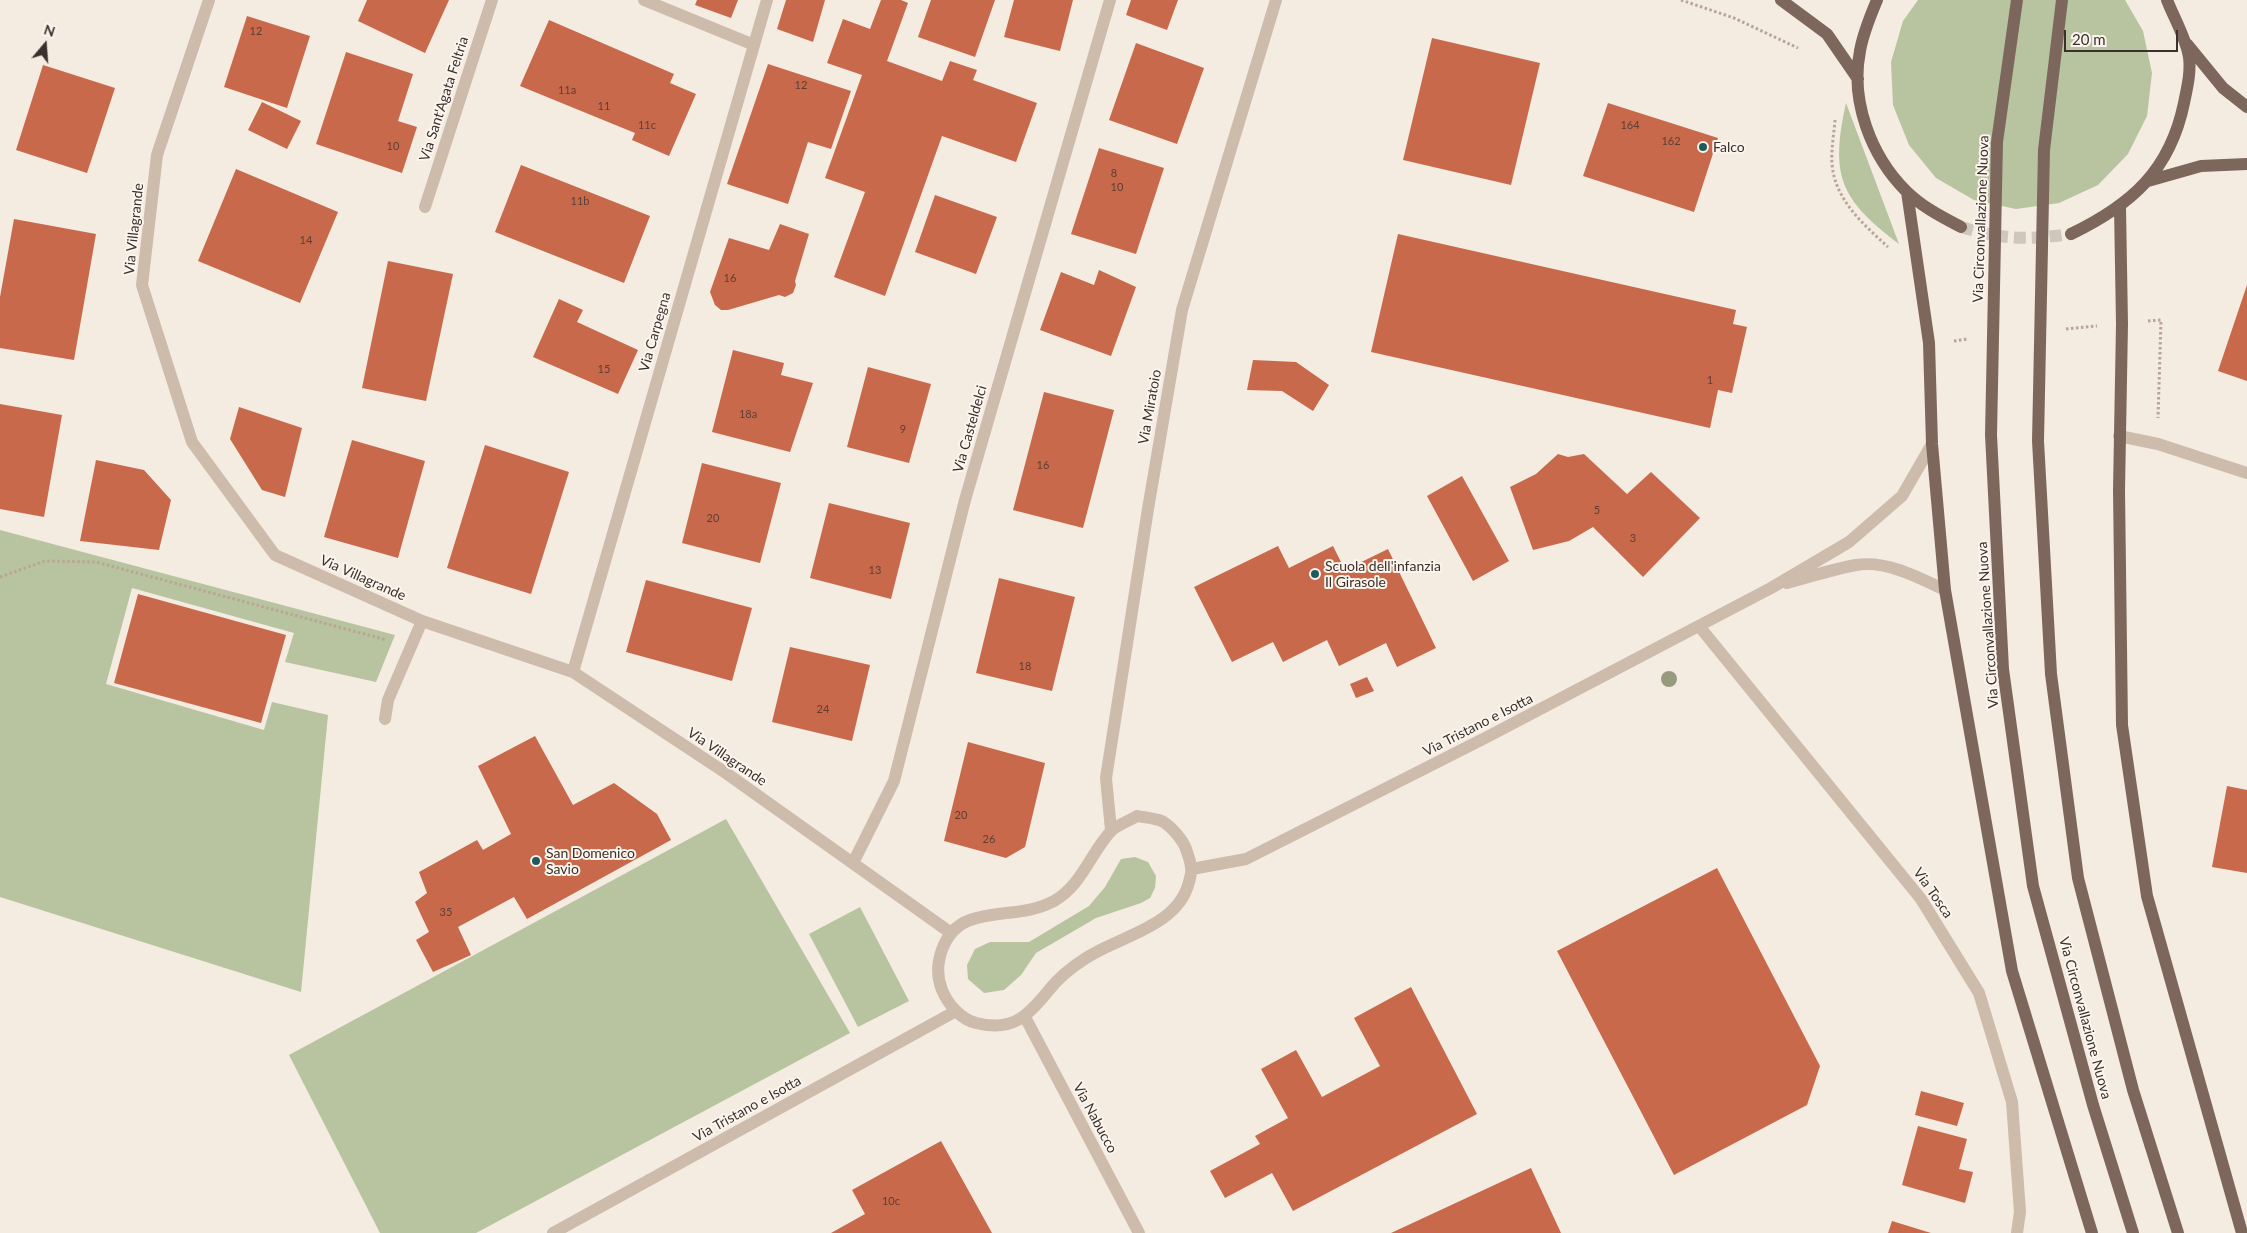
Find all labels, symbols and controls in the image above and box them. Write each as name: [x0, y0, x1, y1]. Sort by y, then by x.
north arrow: [20, 20, 70, 70]
scale bar: [2067, 20, 2181, 52]
text: N: [42, 21, 58, 40]
house number: 12: [250, 24, 262, 38]
text: 20 m: [2072, 30, 2106, 48]
street label: Via Sant'Agata Feltria: [416, 34, 472, 164]
house number: 12: [795, 78, 807, 92]
house number: 11a: [558, 83, 576, 97]
house number: 11: [598, 99, 610, 113]
house number: 11c: [638, 118, 656, 132]
house number: 164: [1620, 118, 1640, 132]
house number: 162: [1661, 134, 1681, 148]
street label: Via Circonvallazione Nuova: [1970, 135, 1992, 303]
house number: 10: [387, 139, 399, 153]
place label: Falco: [1713, 139, 1745, 155]
marker: Falco: [1697, 141, 1709, 153]
house number: 8: [1111, 166, 1117, 180]
house number: 10: [1111, 180, 1123, 194]
street label: Via Villagrande: [121, 182, 147, 276]
house number: 11b: [571, 194, 589, 208]
house number: 14: [300, 233, 312, 247]
house number: 16: [724, 271, 736, 285]
street label: Via Carpegna: [636, 290, 674, 374]
house number: 15: [598, 362, 610, 376]
street label: Via Miratoio: [1135, 368, 1165, 446]
house number: 1: [1707, 373, 1713, 387]
street label: Via Casteldelci: [950, 383, 990, 475]
house number: 18a: [739, 407, 757, 421]
house number: 9: [900, 422, 906, 436]
house number: 16: [1037, 458, 1049, 472]
house number: 5: [1594, 503, 1600, 517]
house number: 20: [707, 511, 719, 525]
house number: 3: [1630, 531, 1636, 545]
street label: Via Circonvallazione Nuova: [1974, 541, 2002, 709]
street label: Via Villagrande: [318, 552, 408, 604]
place label: Scuola dell'infanzia Il Girasole: [1325, 558, 1441, 590]
house number: 13: [869, 563, 881, 577]
marker: Scuola dell'infanzia Il Girasole: [1309, 568, 1321, 580]
house number: 18: [1019, 659, 1031, 673]
street label: Via Tristano e Isotta: [1420, 690, 1536, 760]
house number: 24: [817, 702, 829, 716]
street label: Via Villagrande: [684, 724, 770, 790]
house number: 20: [955, 808, 967, 822]
house number: 26: [983, 832, 995, 846]
place label: San Domenico Savio: [546, 845, 635, 878]
marker: San Domenico Savio: [530, 855, 542, 867]
street label: Via Tosca: [1910, 865, 1956, 921]
house number: 35: [440, 905, 452, 919]
street label: Via Circonvallazione Nuova: [2055, 935, 2115, 1101]
street label: Via Tristano e Isotta: [690, 1072, 804, 1146]
street label: Via Nabucco: [1069, 1080, 1121, 1156]
house number: 10c: [882, 1194, 900, 1208]

